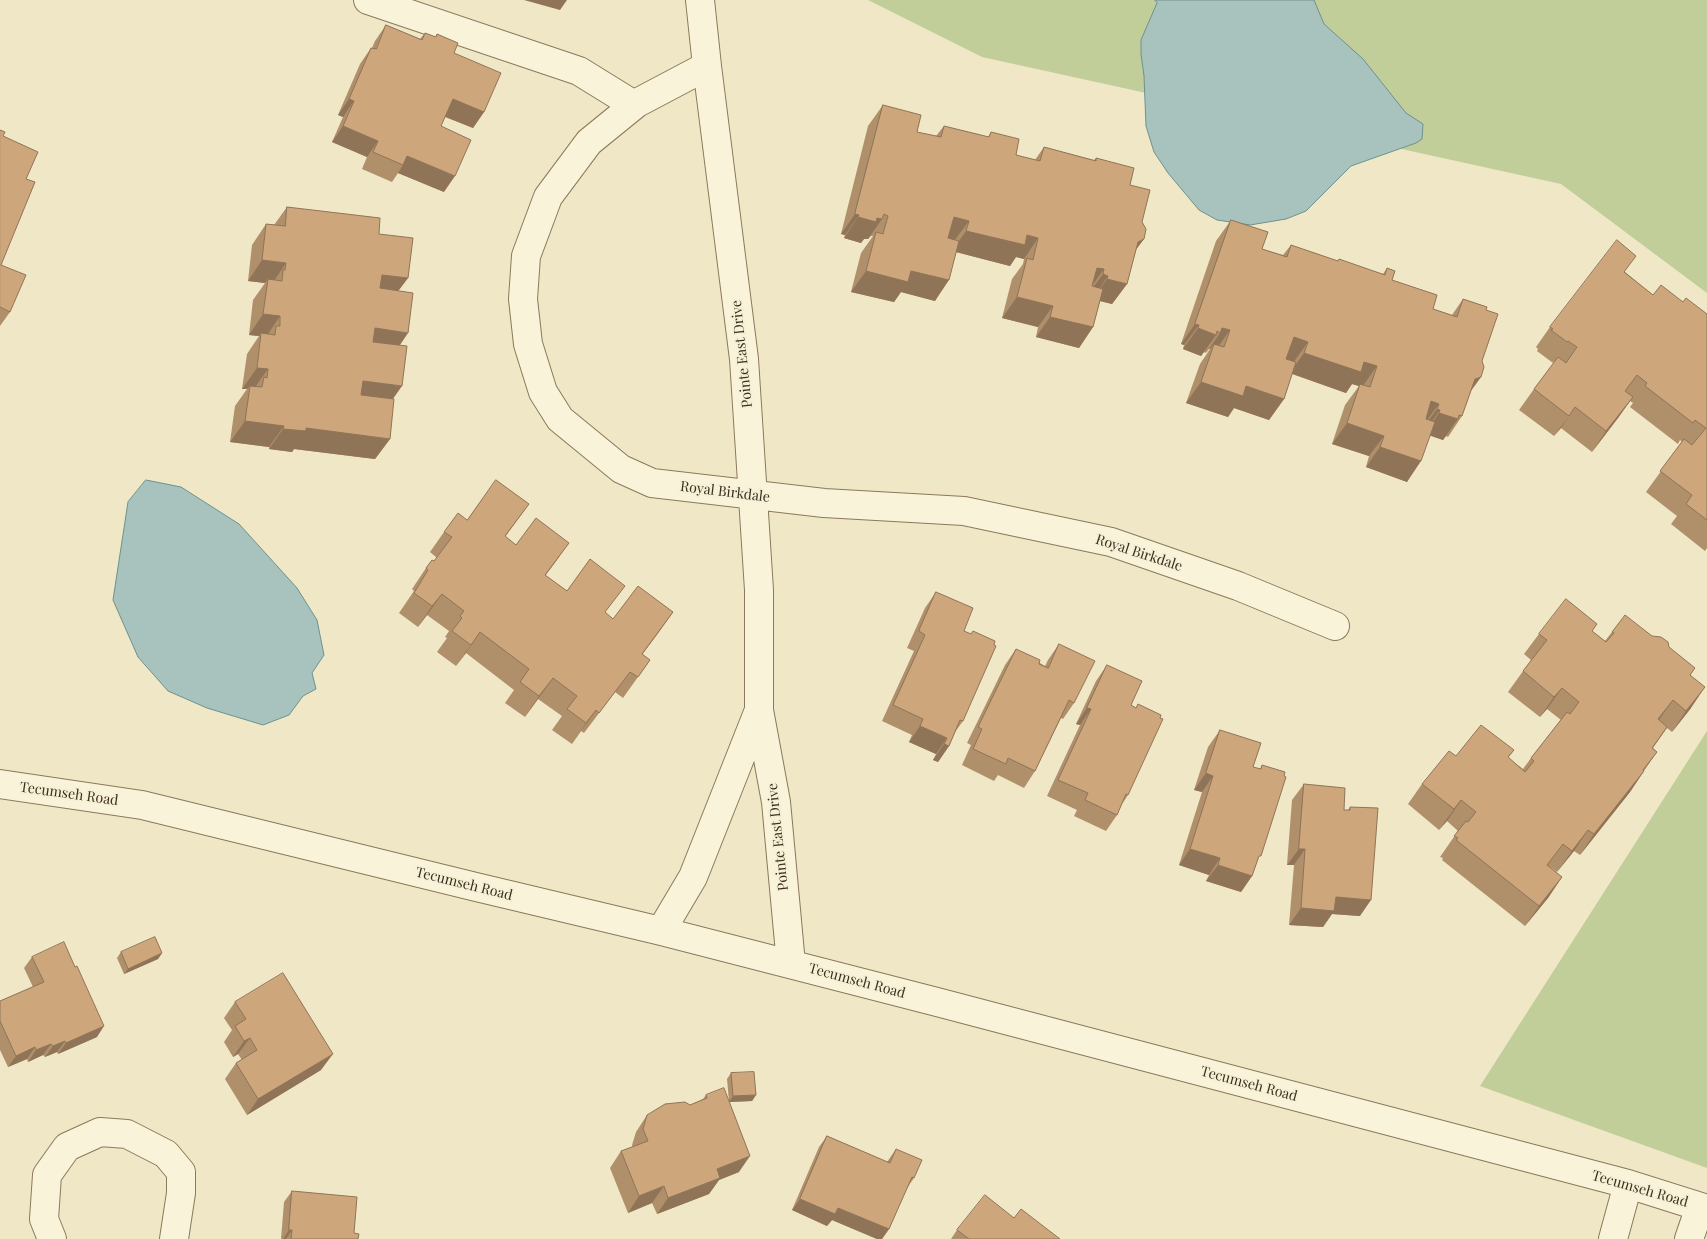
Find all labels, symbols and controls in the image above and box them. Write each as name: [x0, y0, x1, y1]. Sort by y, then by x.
street label: Pointe East Drive: [728, 299, 756, 409]
street label: Royal Birkdale: [679, 478, 771, 506]
street label: Royal Birkdale: [1094, 531, 1184, 575]
street label: Tecumseh Road: [19, 779, 119, 809]
street label: Pointe East Drive: [764, 782, 792, 892]
street label: Tecumseh Road: [414, 864, 514, 904]
street label: Tecumseh Road: [807, 960, 907, 1002]
street label: Tecumseh Road: [1199, 1063, 1299, 1105]
street label: Tecumseh Road: [1590, 1167, 1690, 1211]

